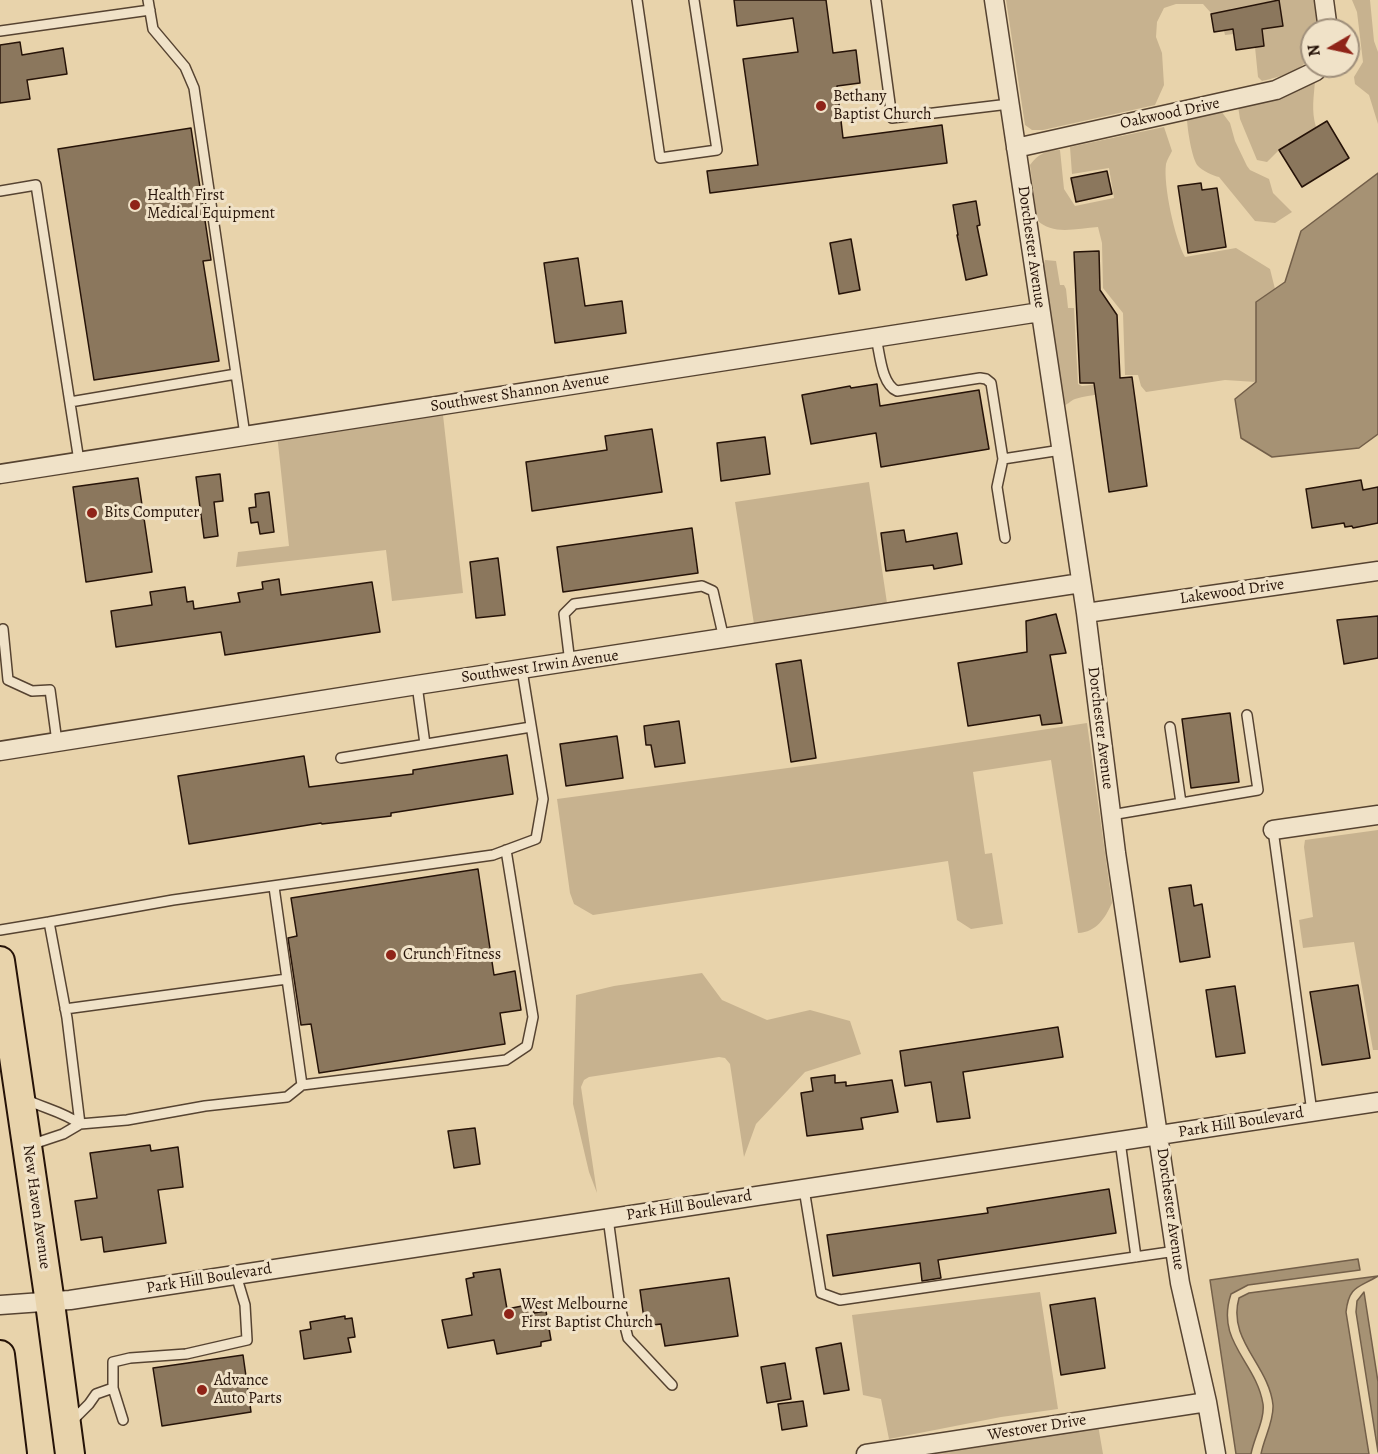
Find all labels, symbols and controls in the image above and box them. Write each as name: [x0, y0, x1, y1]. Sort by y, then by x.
north arrow: [1300, 18, 1360, 78]
text: N: [1302, 43, 1326, 58]
place label: Bethany Baptist Church: [833, 87, 932, 125]
street label: Oakwood Drive: [1119, 94, 1221, 134]
marker: Bethany Baptist Church: [814, 99, 828, 113]
street label: Dorchester Avenue: [1013, 185, 1049, 309]
place label: Health First Medical Equipment: [147, 186, 275, 224]
marker: Health First Medical Equipment: [128, 198, 142, 212]
street label: Southwest Shannon Avenue: [429, 369, 611, 417]
place label: Bits Computer: [104, 503, 199, 523]
marker: Bits Computer: [85, 506, 99, 520]
street label: Lakewood Drive: [1179, 575, 1285, 609]
street label: Southwest Irwin Avenue: [460, 646, 620, 688]
street label: Dorchester Avenue: [1083, 666, 1117, 790]
place label: Crunch Fitness: [403, 945, 501, 965]
marker: Crunch Fitness: [384, 948, 398, 962]
street label: Park Hill Boulevard: [1177, 1104, 1305, 1142]
street label: New Haven Avenue: [18, 1144, 54, 1270]
street label: Dorchester Avenue: [1152, 1147, 1188, 1271]
street label: Park Hill Boulevard: [625, 1187, 753, 1225]
street label: Park Hill Boulevard: [145, 1260, 273, 1298]
place label: West Melbourne First Baptist Church: [521, 1295, 653, 1333]
marker: West Melbourne First Baptist Church: [502, 1307, 516, 1321]
place label: Advance Auto Parts: [214, 1371, 282, 1409]
marker: Advance Auto Parts: [195, 1383, 209, 1397]
street label: Westover Drive: [986, 1411, 1088, 1445]

